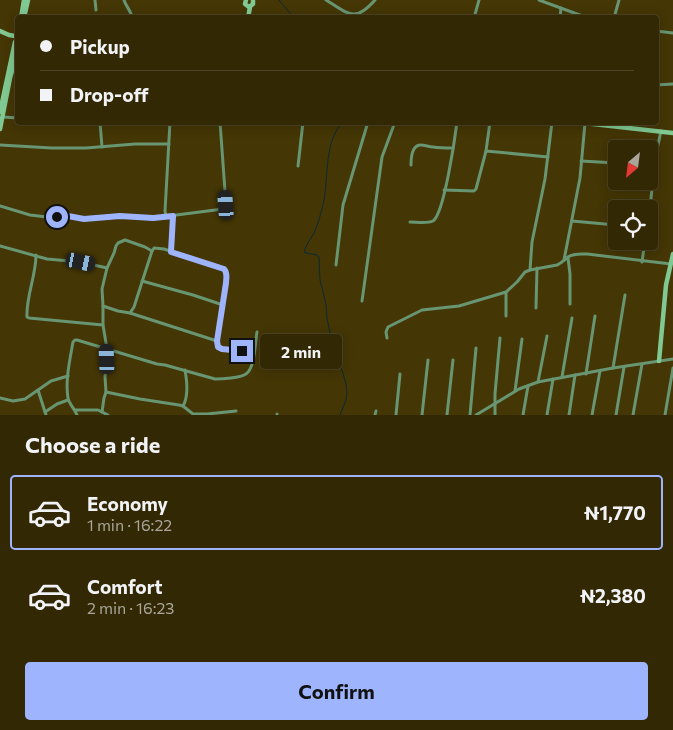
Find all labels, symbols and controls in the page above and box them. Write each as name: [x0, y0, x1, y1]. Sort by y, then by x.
text: Pickup: [70, 35, 130, 58]
text: Drop-off: [70, 83, 149, 106]
north arrow: [608, 140, 658, 190]
map controls: [608, 140, 658, 250]
car: [217, 190, 234, 220]
button: locate: [608, 200, 658, 250]
route start: [46, 206, 68, 228]
car: [64, 252, 97, 272]
callout: 2 min: [260, 334, 342, 368]
route end: [231, 340, 253, 362]
text: 2 min: [281, 342, 321, 361]
car: [98, 344, 115, 374]
text: Choose a ride: [25, 431, 160, 458]
icon: car: [27, 490, 72, 535]
text: Economy: [87, 492, 168, 515]
text: ₦1,770: [584, 501, 646, 524]
text: 1 min · 16:22: [87, 515, 172, 534]
icon: car: [27, 573, 72, 618]
text: Comfort: [87, 575, 163, 598]
text: ₦2,380: [580, 584, 646, 607]
text: 2 min · 16:23: [87, 598, 174, 617]
button: Confirm: [25, 662, 648, 720]

